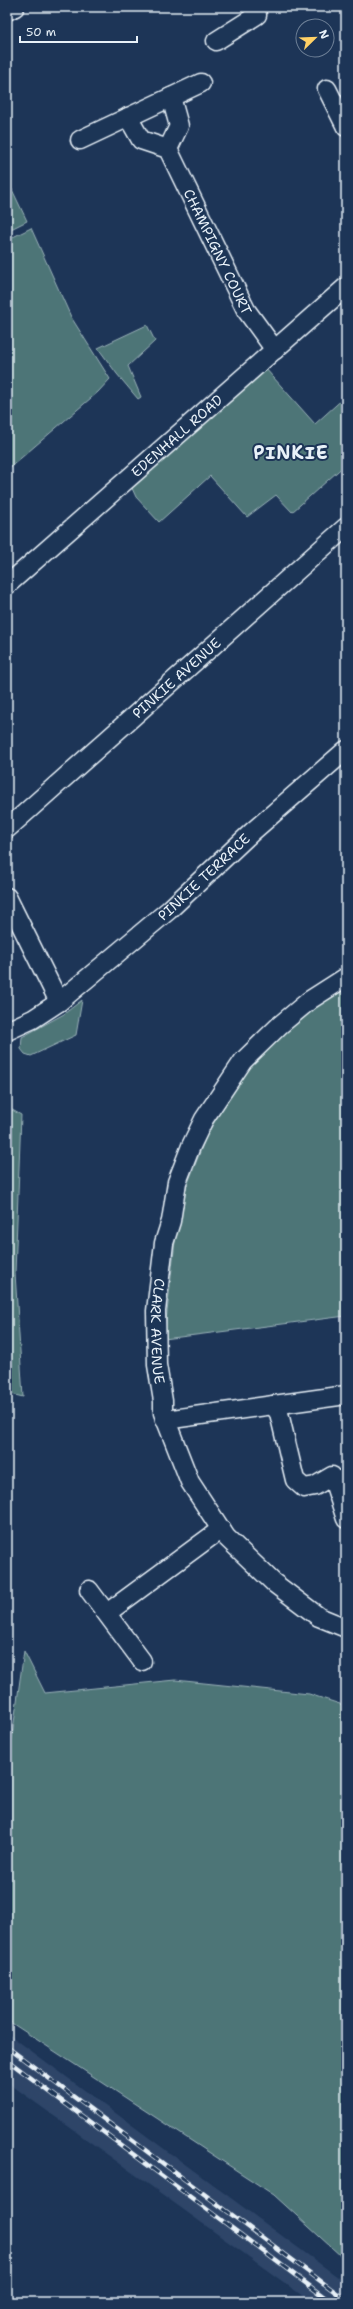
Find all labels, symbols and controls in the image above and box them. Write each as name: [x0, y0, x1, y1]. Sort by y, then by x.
scale bar: [20, 18, 137, 44]
north arrow: [295, 18, 335, 58]
text: 50 m: [26, 24, 56, 40]
text: N: [315, 27, 332, 41]
street label: CHAMPIGNY COURT: [180, 186, 256, 318]
street label: EDENHALL ROAD: [127, 391, 226, 481]
district label: PINKIE: [253, 441, 329, 465]
street label: PINKIE AVENUE: [128, 634, 225, 722]
street label: PINKIE TERRACE: [154, 829, 254, 925]
street label: CLARK AVENUE: [147, 1277, 169, 1386]

